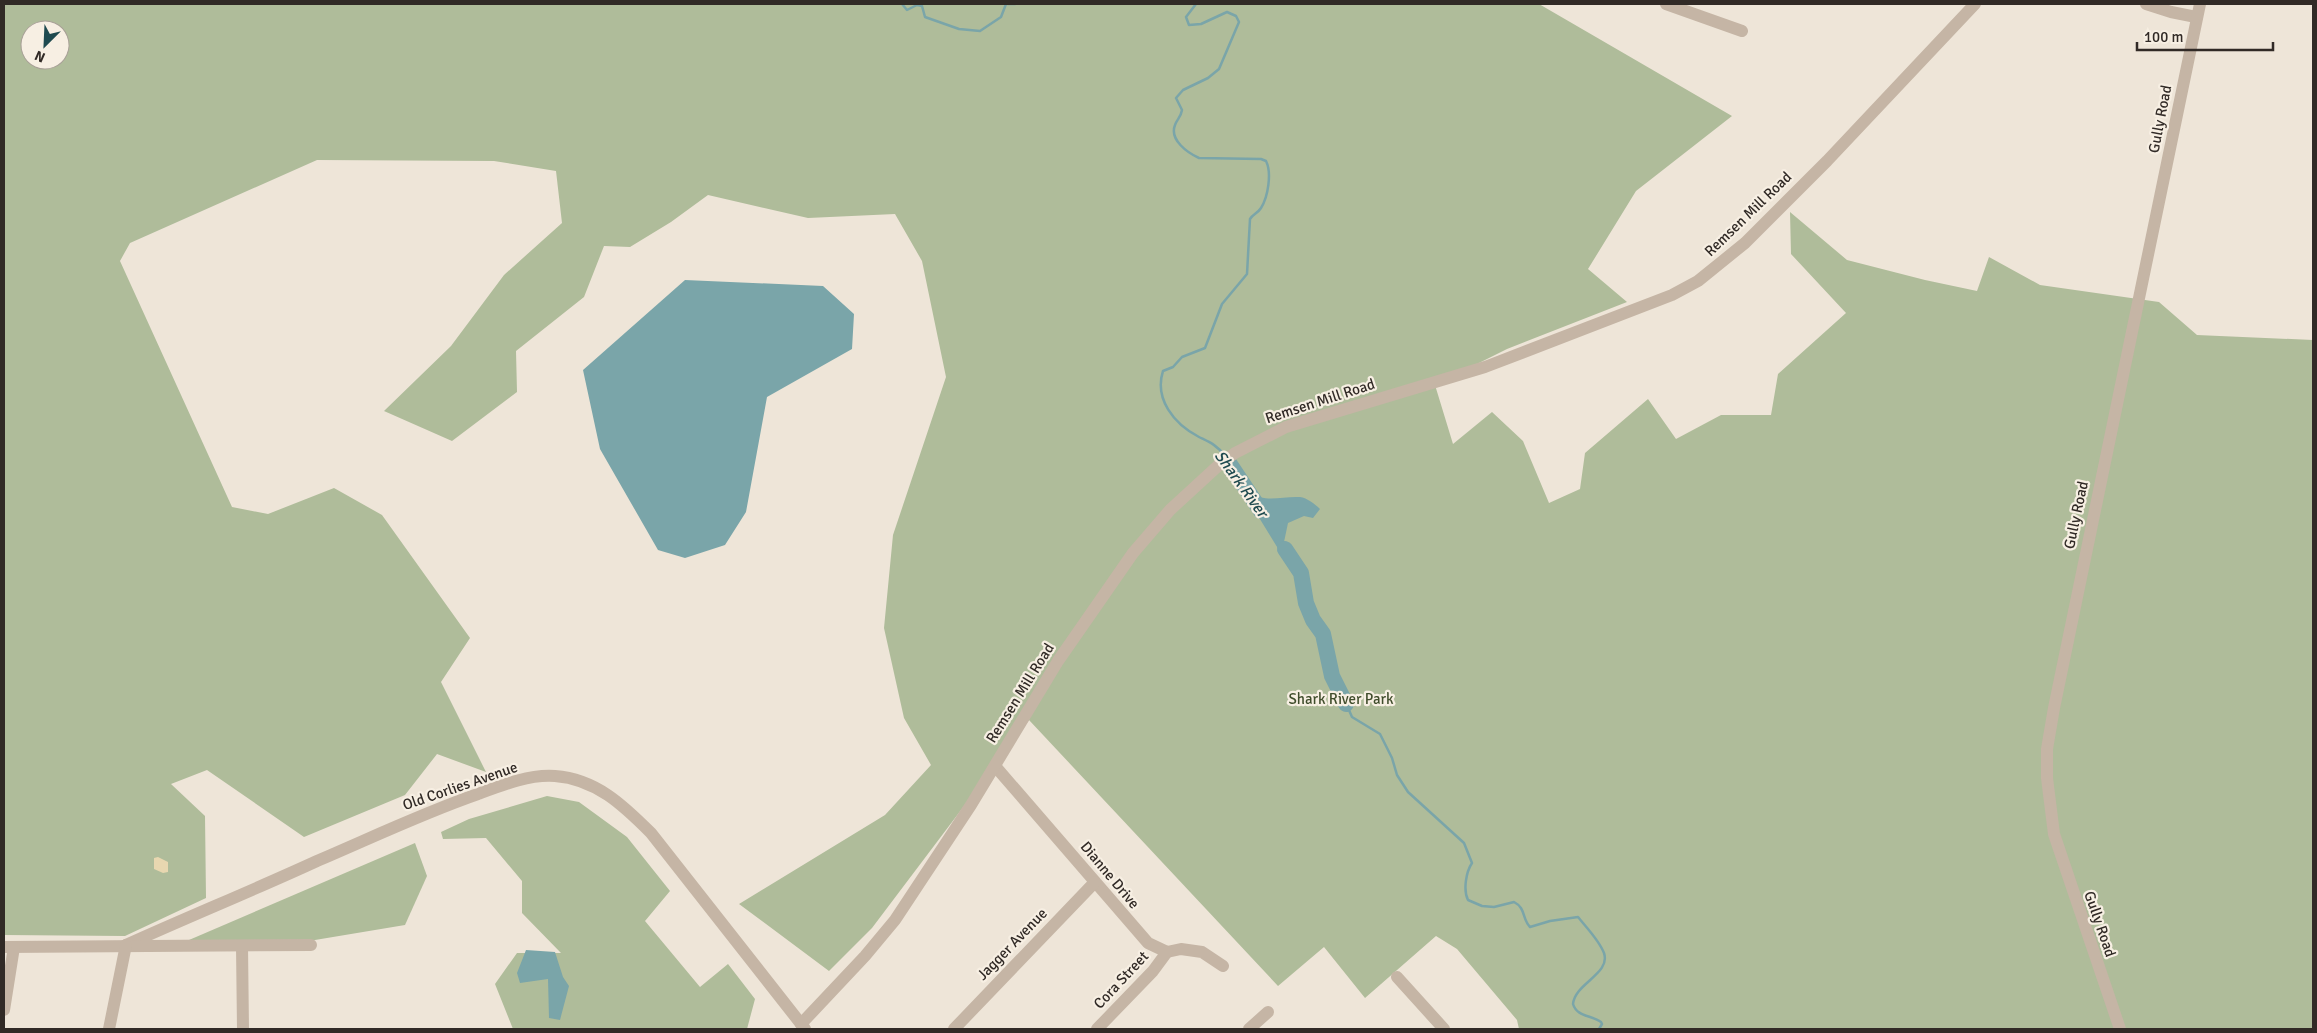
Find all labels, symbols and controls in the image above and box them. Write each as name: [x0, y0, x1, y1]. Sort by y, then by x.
north arrow: [20, 20, 70, 70]
scale bar: [2137, 20, 2273, 52]
text: 100 m: [2144, 28, 2184, 46]
text: N: [32, 47, 48, 66]
street label: Gully Road: [2145, 84, 2175, 154]
street label: Remsen Mill Road: [1701, 168, 1795, 260]
street label: Remsen Mill Road: [1263, 375, 1377, 427]
water label: Shark River: [1210, 447, 1273, 523]
street label: Gully Road: [2060, 479, 2092, 550]
street label: Remsen Mill Road: [982, 640, 1058, 746]
park label: Shark River Park: [1288, 690, 1394, 708]
street label: Old Corlies Avenue: [400, 758, 520, 814]
street label: Dianne Drive: [1077, 838, 1143, 912]
street label: Gully Road: [2080, 889, 2120, 959]
street label: Jagger Avenue: [973, 904, 1051, 984]
street label: Cora Street: [1090, 947, 1152, 1013]

